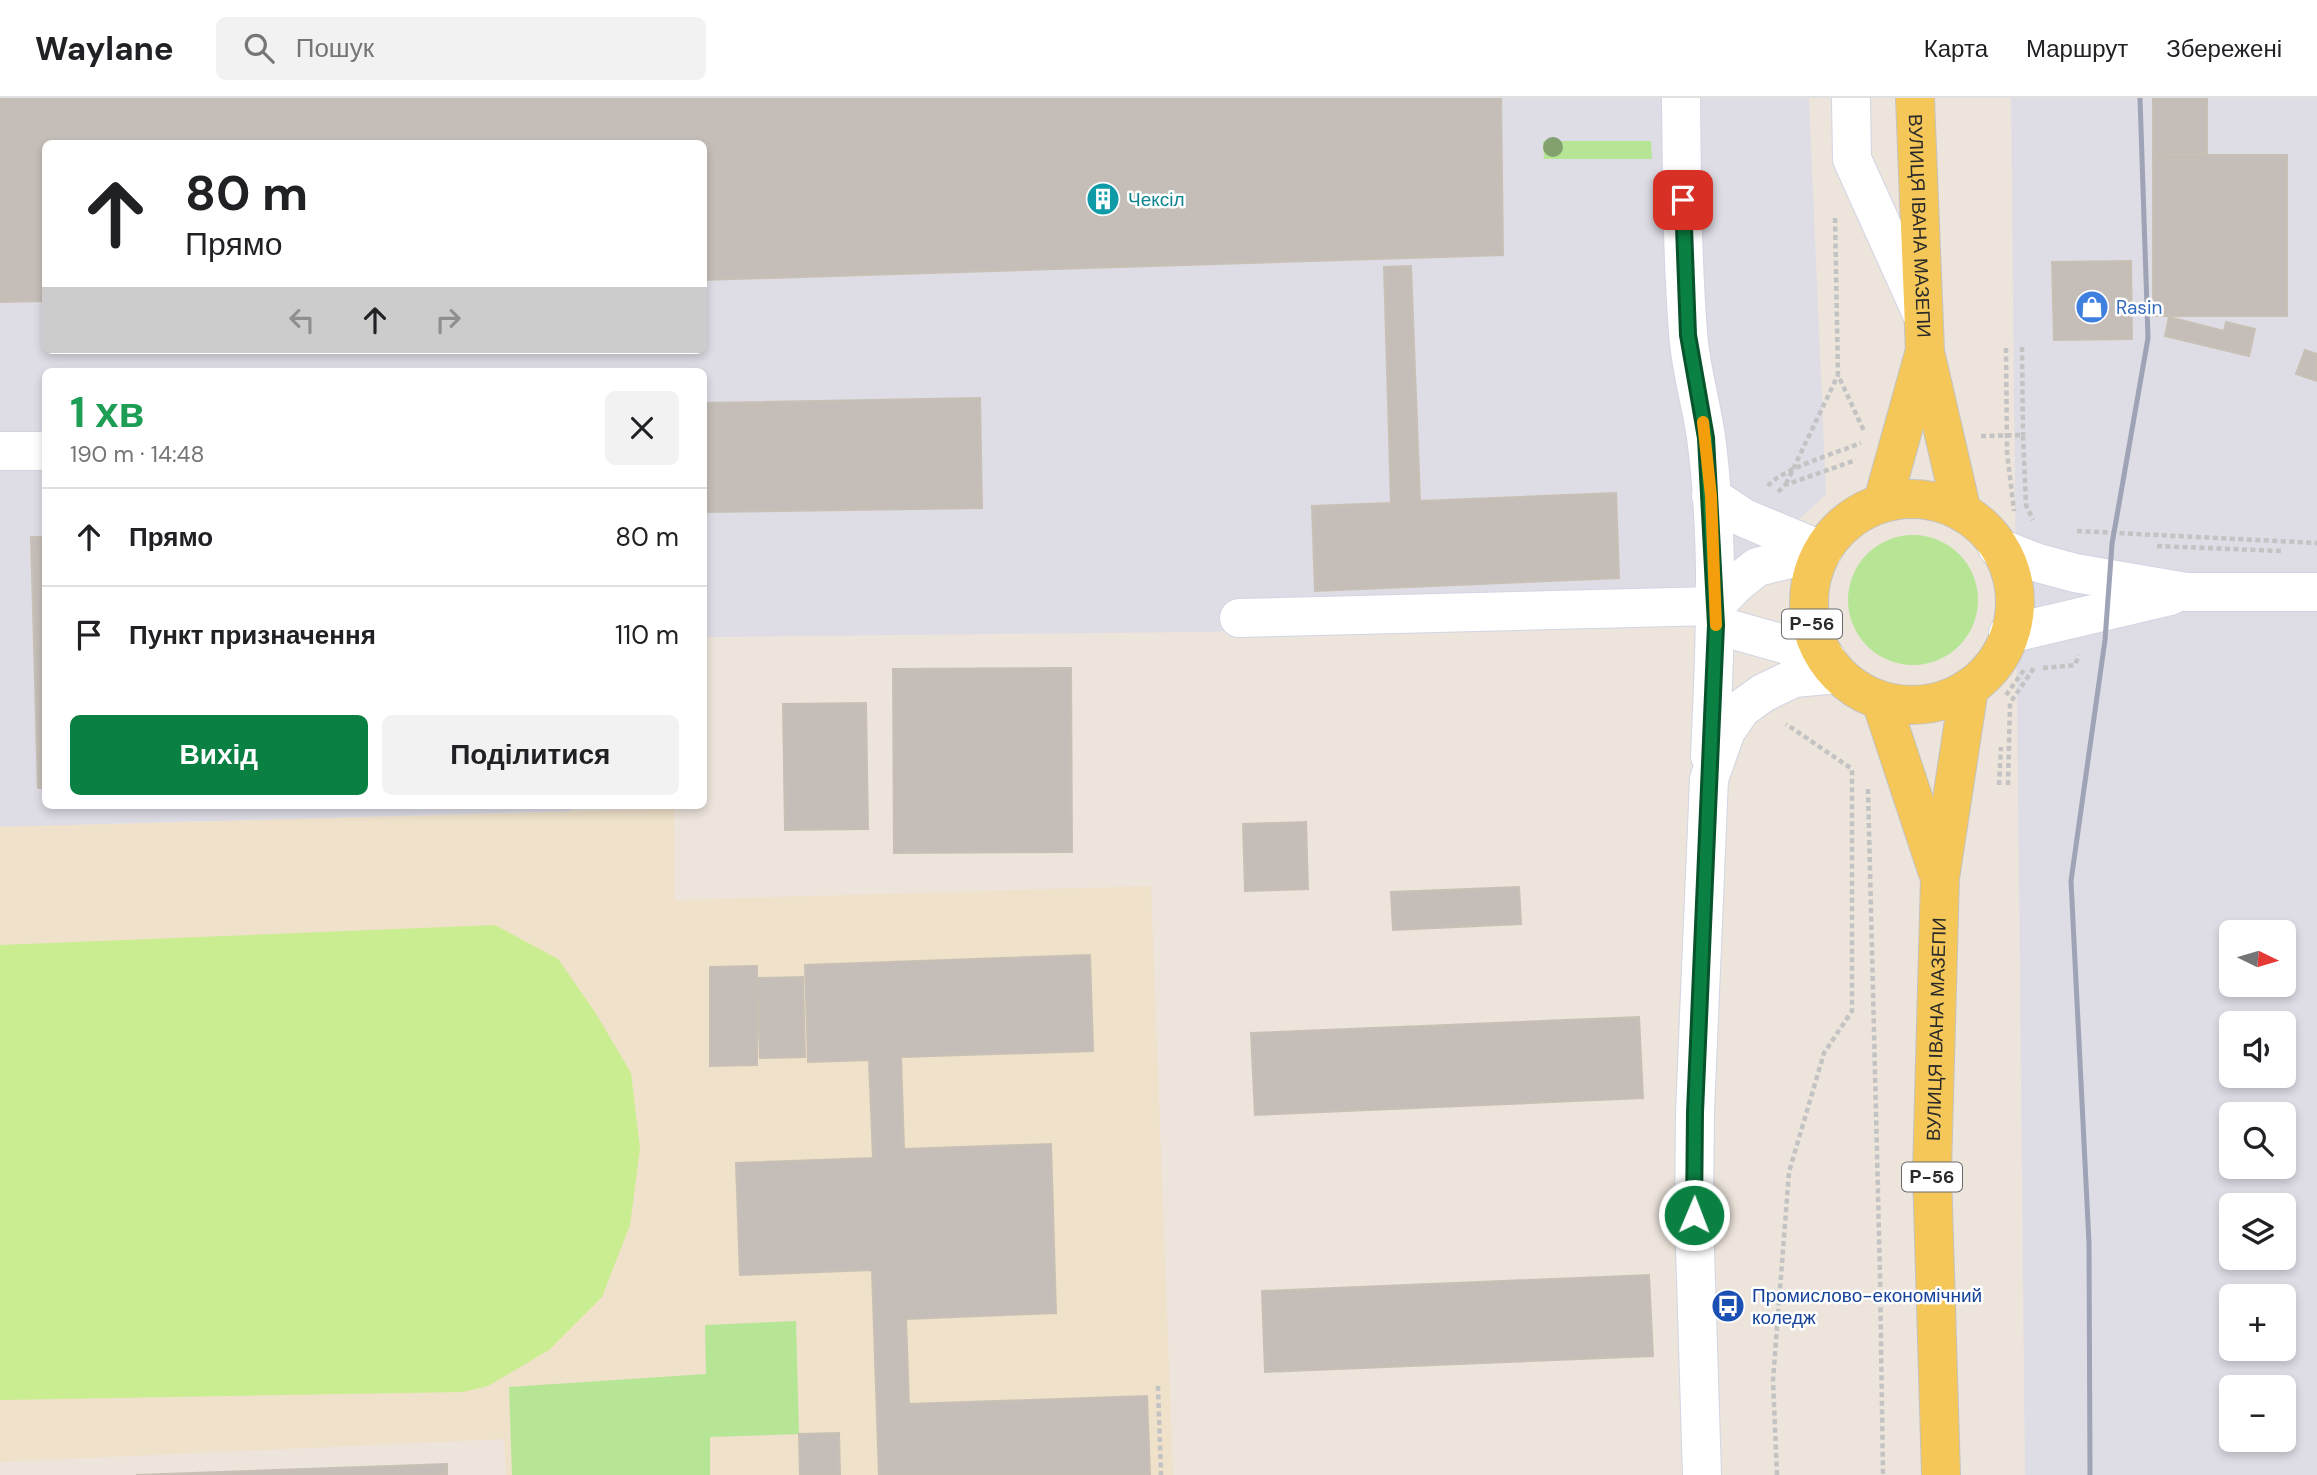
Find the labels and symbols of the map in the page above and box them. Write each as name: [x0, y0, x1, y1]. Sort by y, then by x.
street label: ВУЛИЦЯ ІВАНА МАЗЕПИ: [1903, 114, 1937, 338]
pin: [1653, 170, 1713, 230]
building icon: Чексіл: [1084, 180, 1122, 218]
place label: Чексіл: [1128, 187, 1185, 212]
shop icon: Rasin: [2073, 288, 2111, 326]
place label: Rasin: [2116, 295, 2162, 320]
road number: Р-56: [1782, 610, 1842, 638]
street label: ВУЛИЦЯ ІВАНА МАЗЕПИ: [1920, 917, 1951, 1141]
north arrow: [2219, 920, 2296, 998]
road number: Р-56: [1902, 1162, 1962, 1192]
position arrow: [1657, 1178, 1731, 1252]
place label: Промислово-економічний коледж: [1752, 1283, 1982, 1330]
bus stop icon: Промислово-економічний коледж: [1709, 1287, 1747, 1325]

